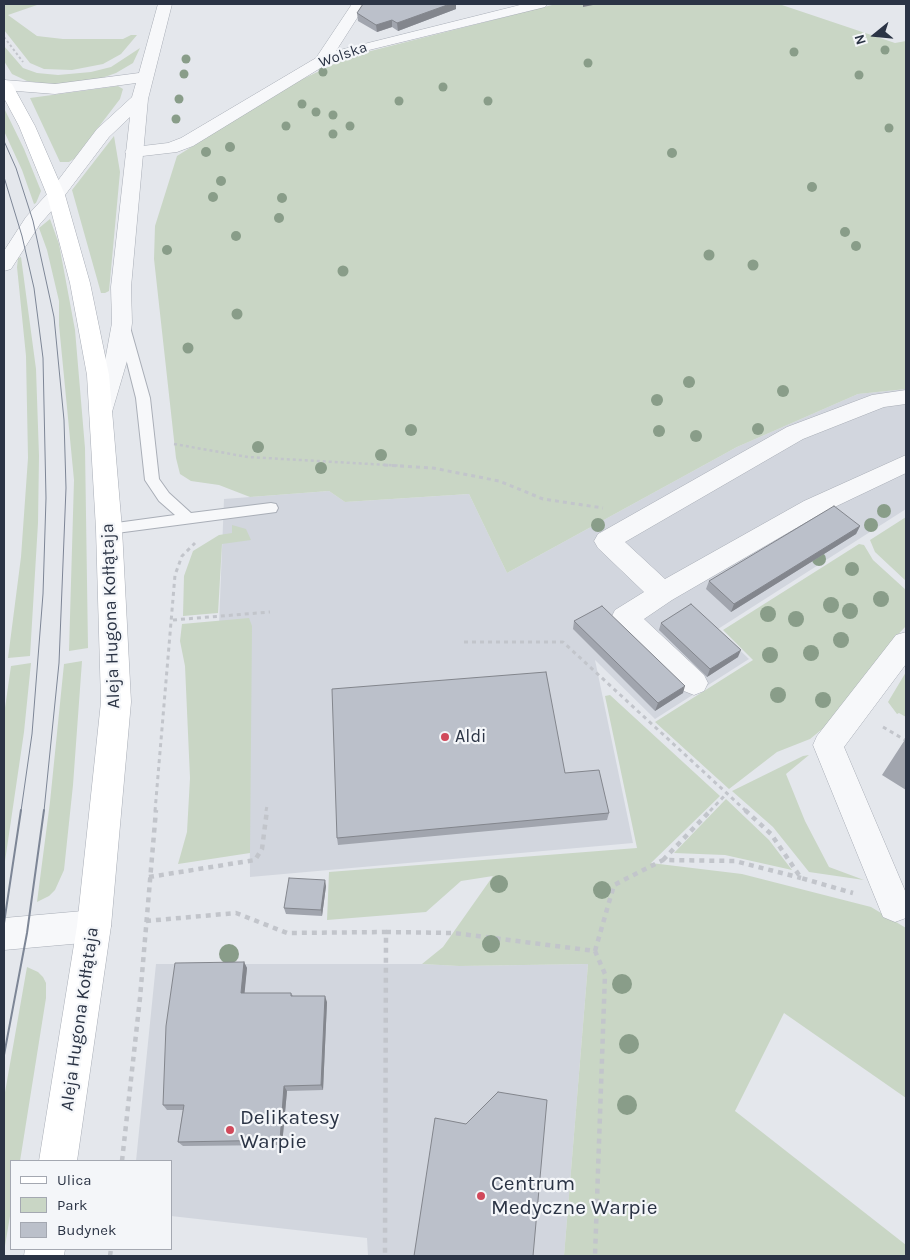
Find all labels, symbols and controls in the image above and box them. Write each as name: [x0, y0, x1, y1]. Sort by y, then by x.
north arrow: [850, 10, 900, 60]
text: N: [851, 32, 870, 47]
street label: Wolska: [316, 38, 370, 72]
street label: Aleja Hugona Kołłątaja: [97, 523, 125, 709]
place label: Aldi: [455, 726, 486, 748]
marker: Aldi: [439, 731, 451, 743]
street label: Aleja Hugona Kołłątaja: [56, 926, 104, 1112]
place label: Delikatesy Warpie: [240, 1105, 339, 1155]
marker: Delikatesy Warpie: [224, 1124, 236, 1136]
legend: [10, 1160, 172, 1250]
text: Ulica: [57, 1171, 91, 1189]
place label: Centrum Medyczne Warpie: [491, 1171, 658, 1221]
marker: Centrum Medyczne Warpie: [475, 1190, 487, 1202]
text: Park: [57, 1196, 87, 1214]
text: Budynek: [57, 1221, 116, 1239]

